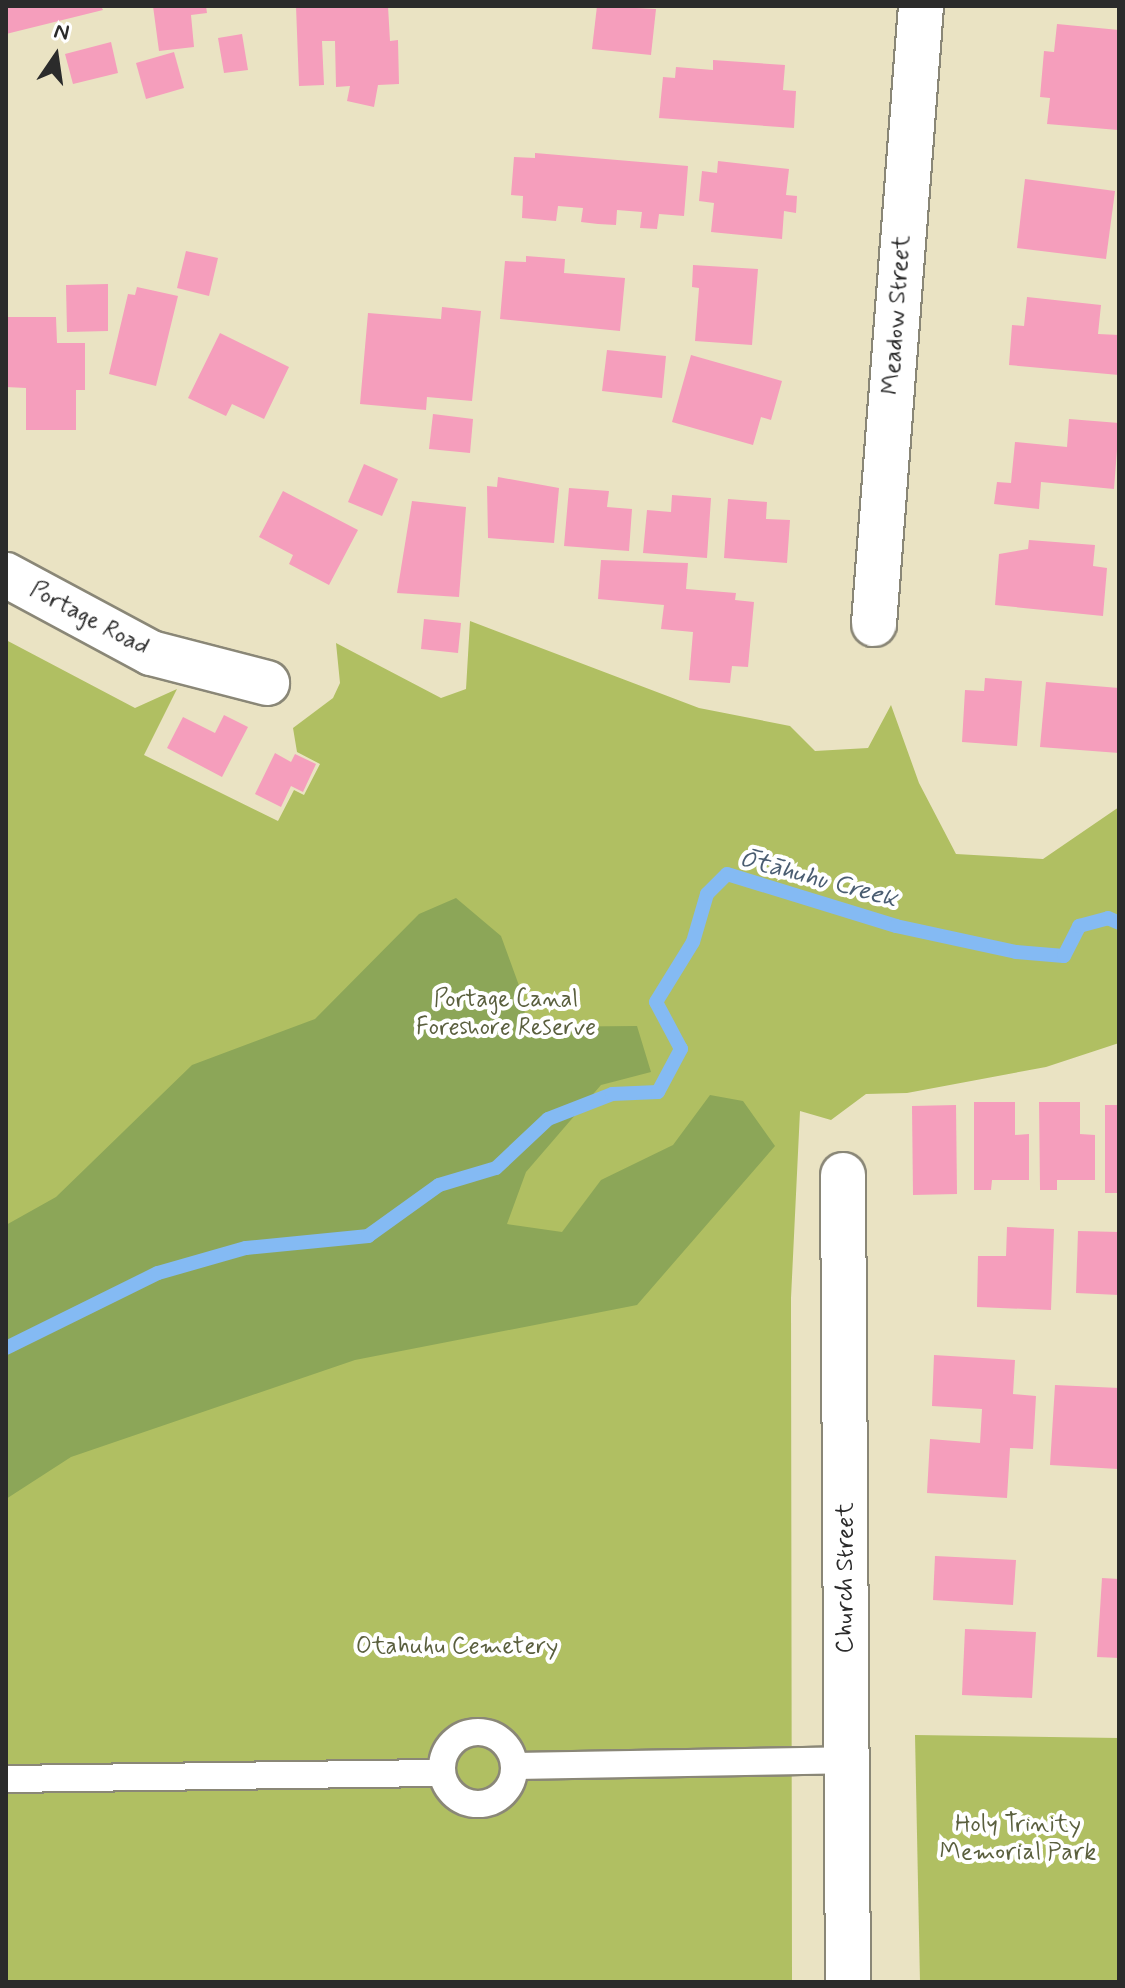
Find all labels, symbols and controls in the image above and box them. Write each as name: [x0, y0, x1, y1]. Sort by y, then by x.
north arrow: [16, 16, 96, 96]
text: N: [51, 17, 72, 48]
street label: Meadow Street: [877, 234, 917, 396]
street label: Portage Road: [25, 576, 153, 662]
water label: Ōtāhuhu Creek: [736, 844, 900, 916]
park label: Portage Canal Foreshore Reserve: [415, 986, 597, 1042]
street label: Church Street: [832, 1502, 860, 1654]
park label: Otahuhu Cemetery: [355, 1633, 559, 1661]
park label: Holy Trinity Memorial Park: [940, 1811, 1096, 1867]

